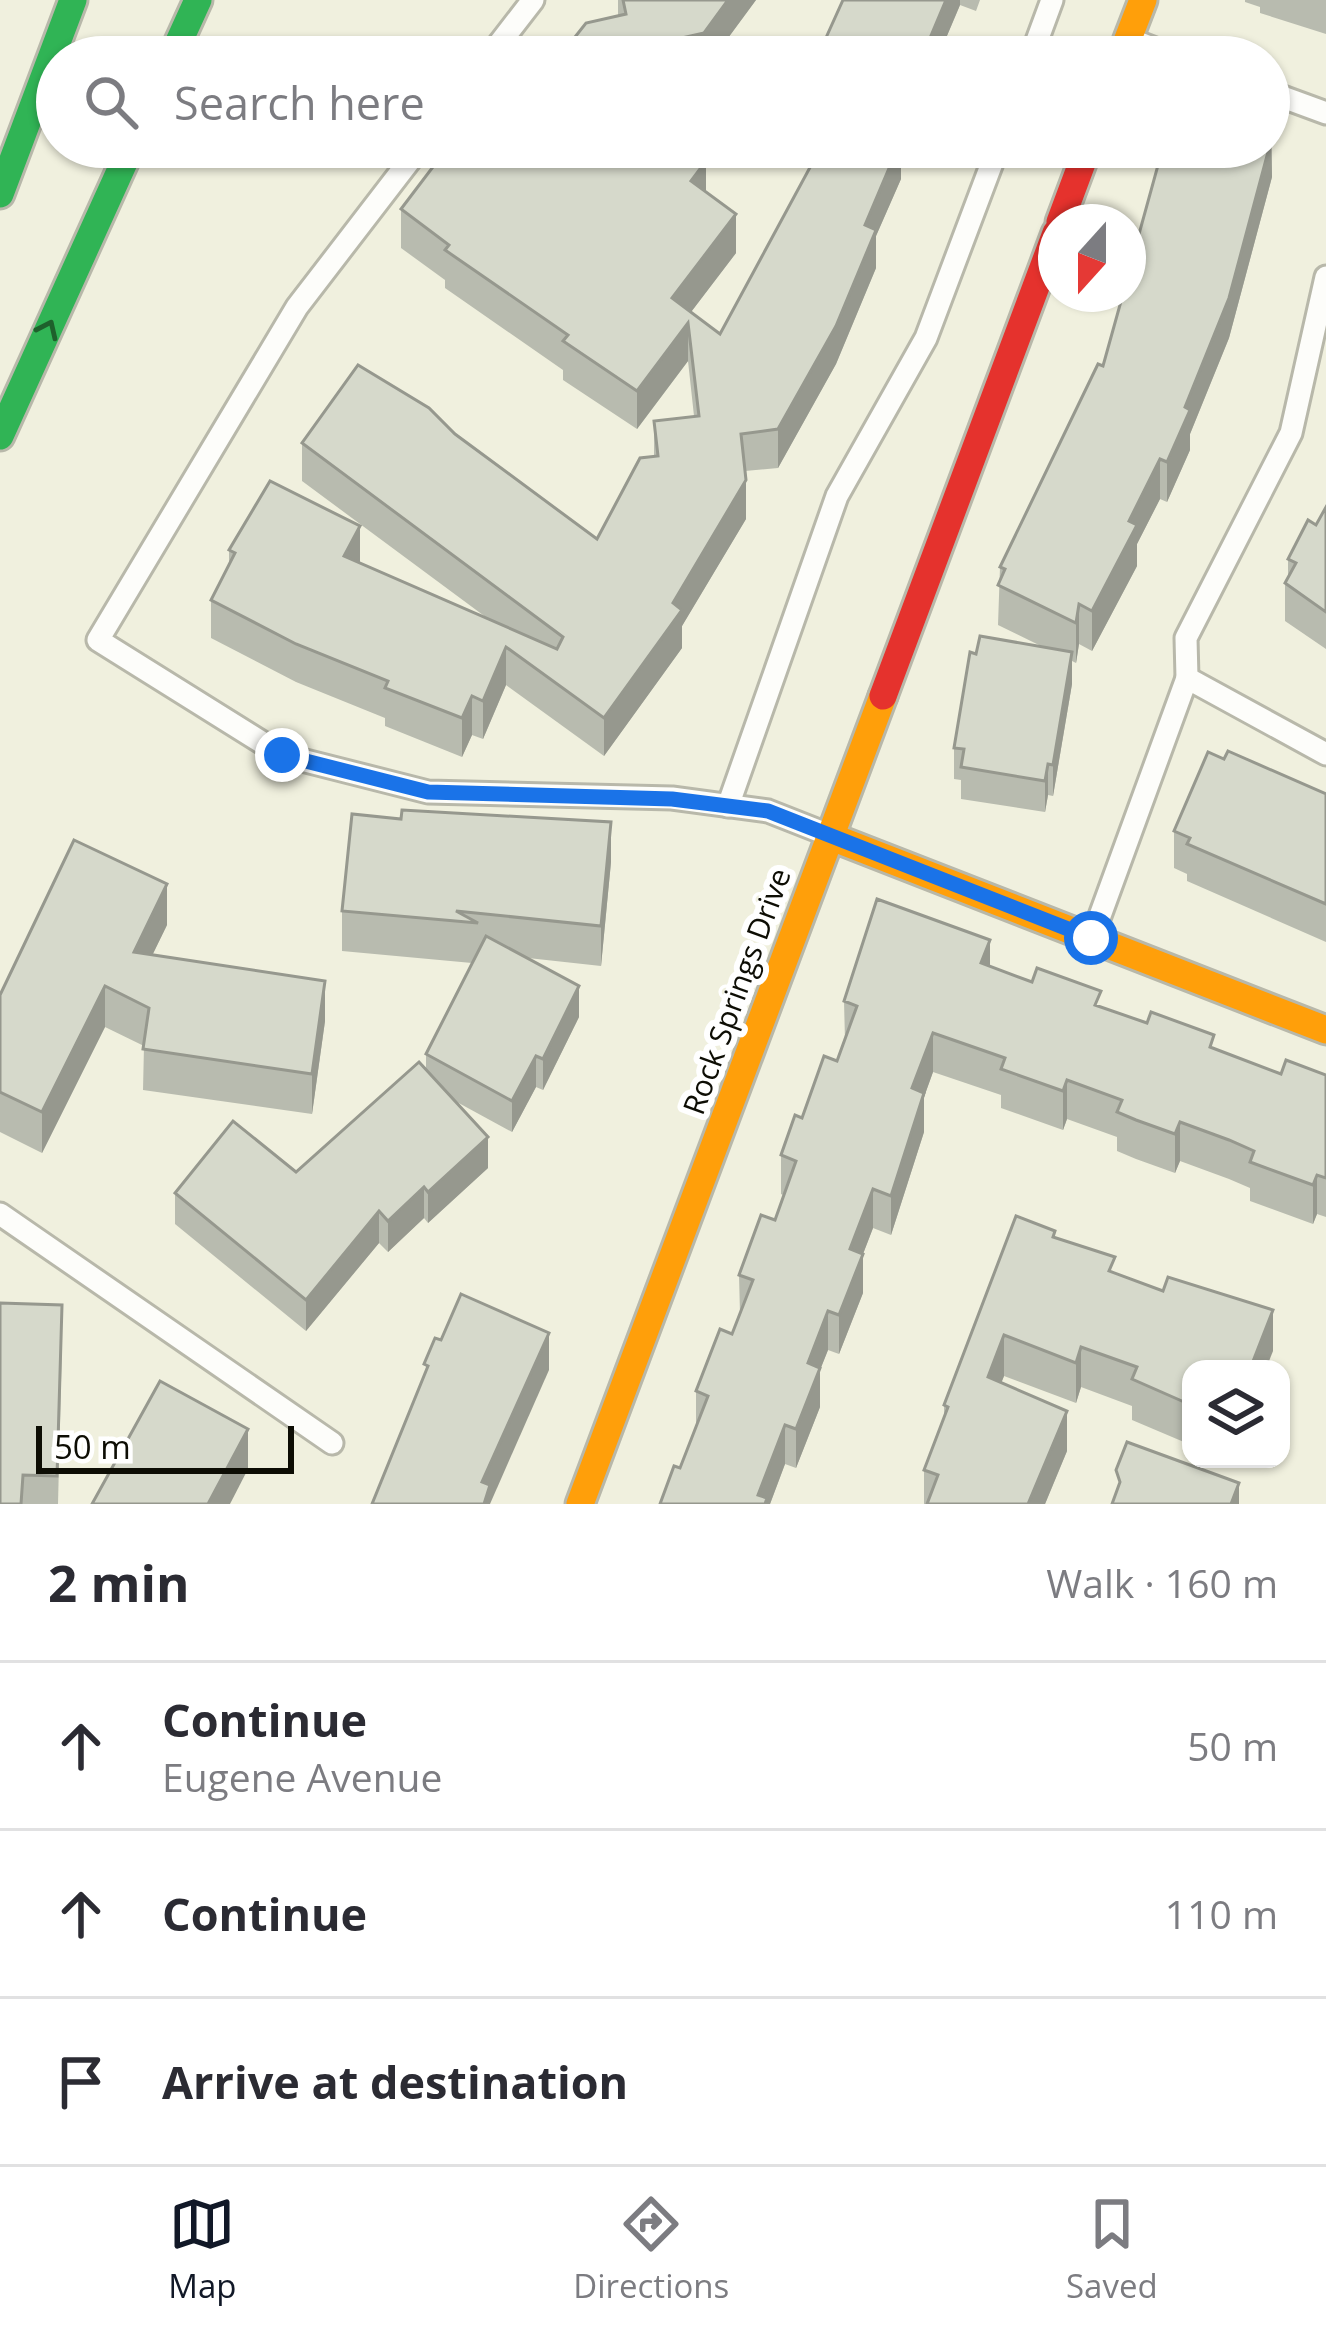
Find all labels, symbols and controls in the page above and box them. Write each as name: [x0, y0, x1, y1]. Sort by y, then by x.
search box: [36, 36, 1290, 168]
icon: search: [78, 69, 144, 135]
text: Search here: [174, 72, 425, 133]
north arrow: [1038, 204, 1146, 312]
one-way arrow: [34, 320, 57, 341]
route end: [255, 728, 309, 782]
street label: Rock Springs Drive: [672, 862, 800, 1120]
route start: [1064, 911, 1118, 965]
map controls: [1182, 1360, 1290, 1468]
button: layers: [1182, 1360, 1290, 1468]
scale bar: [36, 1420, 294, 1473]
text: 50 m: [54, 1424, 131, 1469]
text: 2 min: [48, 1547, 190, 1617]
text: Walk · 160 m: [1046, 1556, 1278, 1609]
text: Continue: [162, 1689, 367, 1750]
icon: ahead: [48, 1713, 114, 1779]
text: 50 m: [1187, 1719, 1278, 1772]
text: Eugene Avenue: [162, 1750, 442, 1803]
icon: ahead: [48, 1881, 114, 1947]
text: Continue: [162, 1883, 367, 1944]
text: 110 m: [1165, 1887, 1278, 1940]
icon: arrive: [48, 2049, 114, 2115]
text: Arrive at destination: [162, 2051, 628, 2112]
tab: Map: [168, 2191, 237, 2308]
tab: Directions: [573, 2191, 729, 2308]
tab: Saved: [1066, 2191, 1158, 2308]

